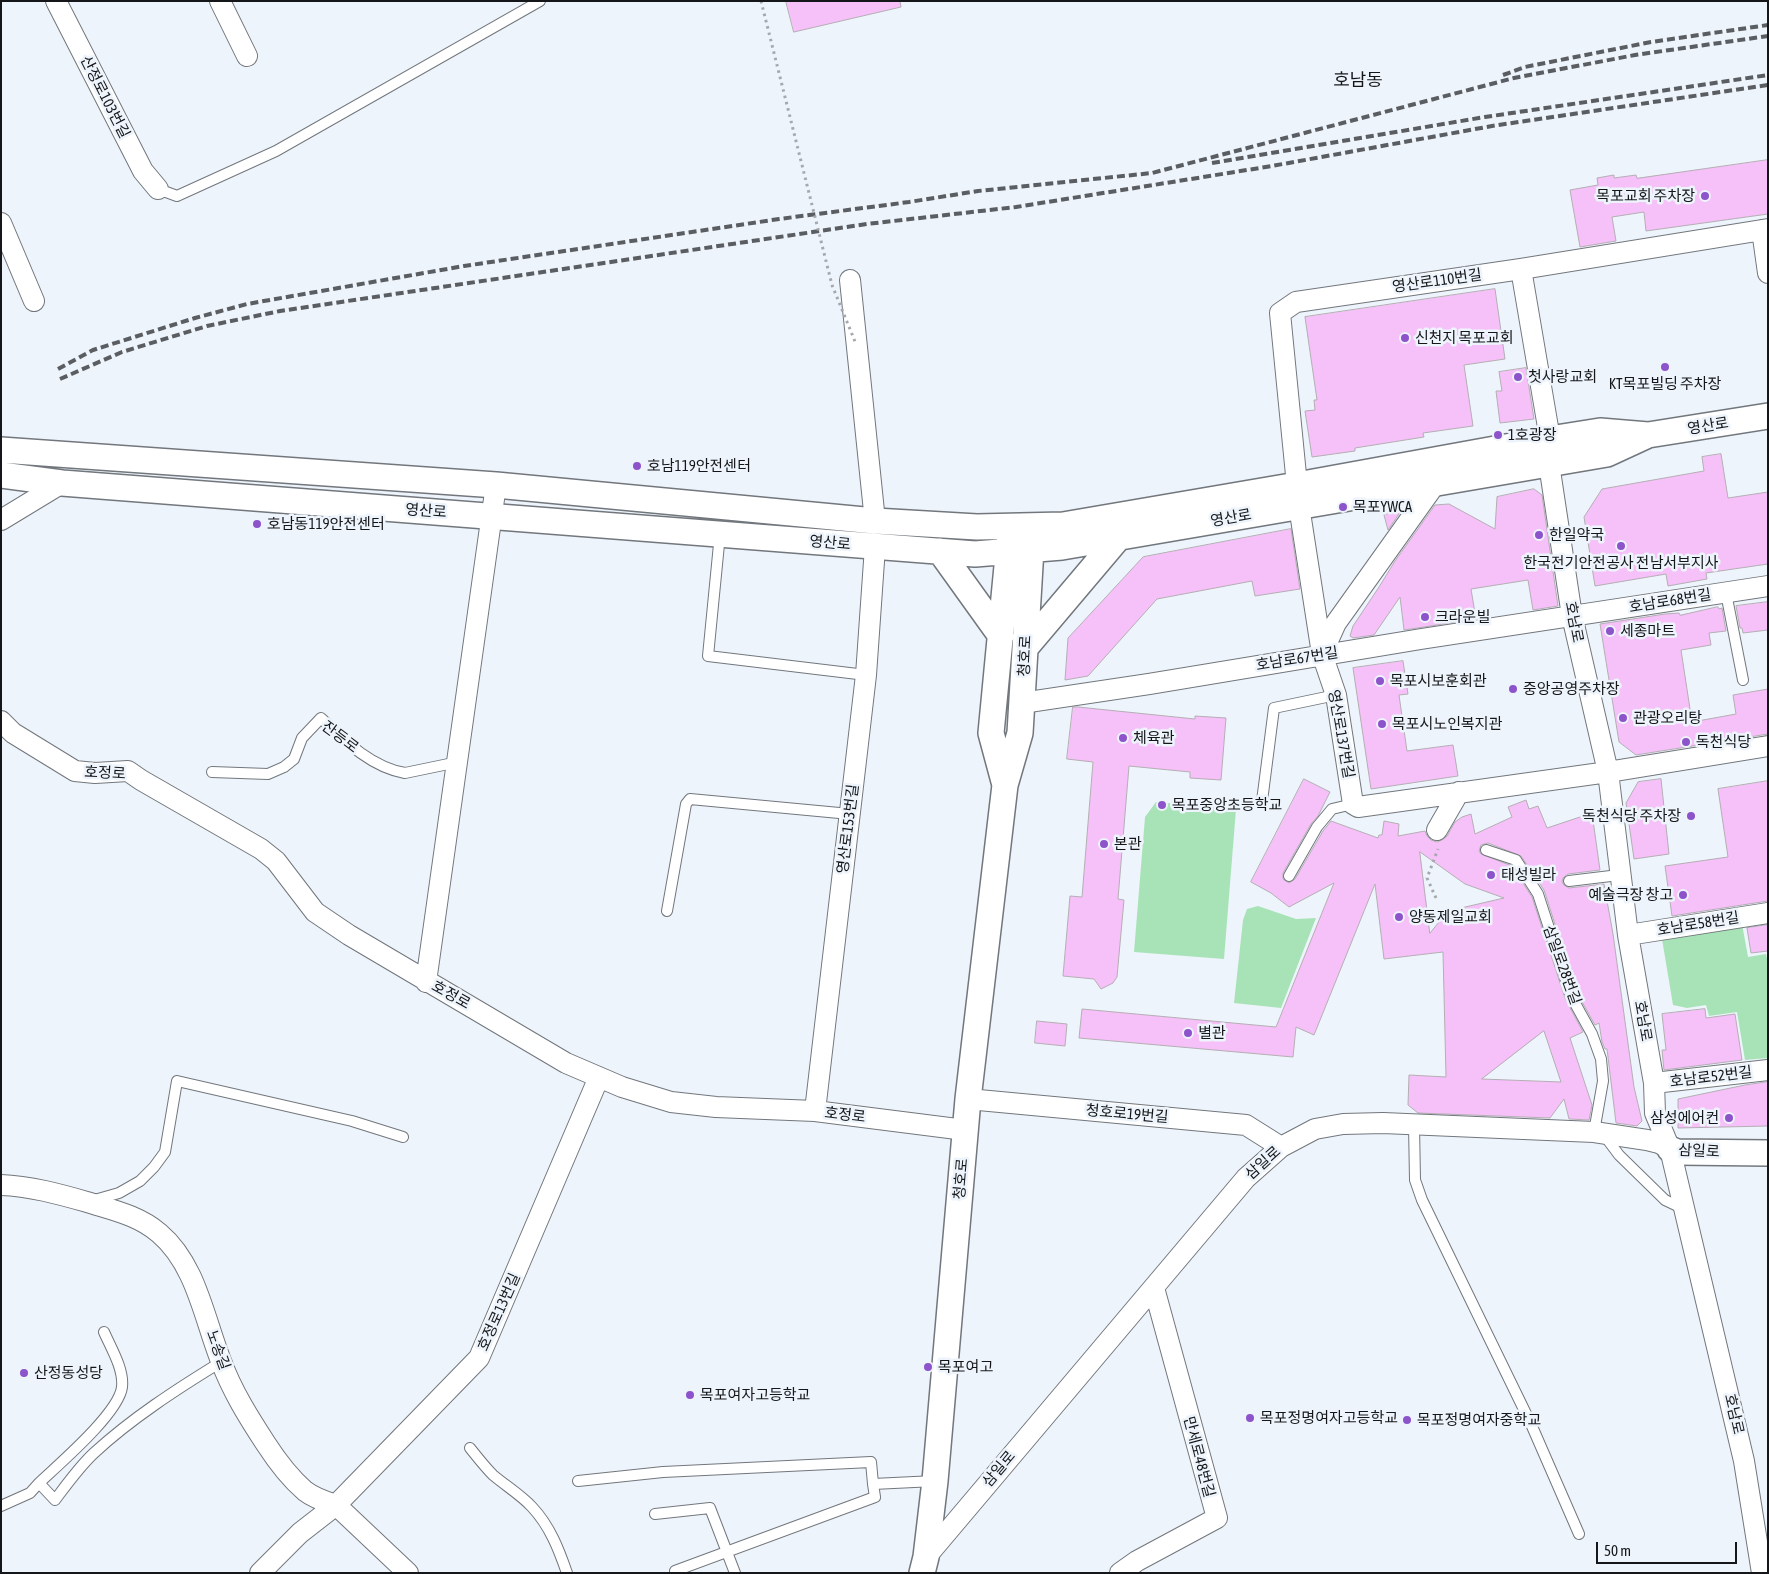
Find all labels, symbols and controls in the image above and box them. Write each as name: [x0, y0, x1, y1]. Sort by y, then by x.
street label: 산정로103번길: [77, 53, 133, 141]
district label: 호남동: [1333, 69, 1383, 91]
place label: 목포교회 주차장: [1596, 187, 1695, 205]
marker: 목포교회 주차장: [1699, 190, 1711, 202]
street label: 영산로110번길: [1391, 266, 1483, 296]
place label: 신천지 목포교회: [1415, 329, 1514, 347]
marker: 신천지 목포교회: [1399, 332, 1411, 344]
marker: KT목포빌딩 주차장: [1659, 361, 1671, 373]
place label: 첫사랑교회: [1528, 368, 1597, 386]
marker: 첫사랑교회: [1512, 371, 1524, 383]
place label: KT목포빌딩 주차장: [1609, 375, 1721, 393]
street label: 영산로: [1686, 414, 1730, 438]
place label: 1호광장: [1508, 426, 1556, 444]
marker: 1호광장: [1492, 429, 1504, 441]
place label: 호남119안전센터: [647, 457, 751, 475]
marker: 호남119안전센터: [631, 460, 643, 472]
place label: 목포YWCA: [1353, 498, 1412, 516]
street label: 영산로: [405, 501, 447, 521]
marker: 목포YWCA: [1337, 501, 1349, 513]
street label: 영산로: [1209, 506, 1253, 530]
place label: 호남동119안전센터: [267, 515, 385, 533]
marker: 호남동119안전센터: [251, 518, 263, 530]
place label: 한일약국: [1549, 526, 1604, 544]
marker: 한일약국: [1533, 529, 1545, 541]
street label: 영산로: [809, 532, 851, 554]
marker: 한국전기안전공사 전남서부지사: [1615, 540, 1627, 552]
place label: 한국전기안전공사 전남서부지사: [1523, 554, 1719, 572]
street label: 호남로68번길: [1628, 586, 1712, 616]
street label: 호남로: [1561, 600, 1587, 644]
place label: 크라운빌: [1435, 608, 1490, 626]
marker: 크라운빌: [1419, 611, 1431, 623]
place label: 세종마트: [1620, 622, 1675, 640]
marker: 세종마트: [1604, 625, 1616, 637]
street label: 청호로: [1015, 635, 1035, 677]
street label: 호남로67번길: [1255, 644, 1339, 674]
place label: 목포시보훈회관: [1390, 672, 1487, 690]
marker: 목포시보훈회관: [1374, 675, 1386, 687]
place label: 중앙공영주차장: [1523, 680, 1620, 698]
marker: 중앙공영주차장: [1507, 683, 1519, 695]
street label: 영산로137번길: [1324, 688, 1358, 780]
place label: 관광오리탕: [1633, 709, 1702, 727]
marker: 관광오리탕: [1617, 712, 1629, 724]
place label: 목포시노인복지관: [1392, 715, 1502, 733]
street label: 잔등로: [318, 717, 362, 757]
marker: 목포시노인복지관: [1376, 718, 1388, 730]
place label: 체육관: [1133, 729, 1174, 747]
marker: 체육관: [1117, 732, 1129, 744]
place label: 독천식당: [1696, 733, 1751, 751]
marker: 독천식당: [1680, 736, 1692, 748]
street label: 호정로: [84, 763, 126, 783]
street label: 영산로153번길: [834, 783, 862, 875]
place label: 목포중앙초등학교: [1172, 796, 1282, 814]
marker: 목포중앙초등학교: [1156, 799, 1168, 811]
place label: 독천식당 주차장: [1582, 807, 1681, 825]
marker: 독천식당 주차장: [1685, 810, 1697, 822]
place label: 본관: [1114, 835, 1142, 853]
marker: 본관: [1098, 838, 1110, 850]
place label: 태성빌라: [1501, 866, 1556, 884]
marker: 태성빌라: [1485, 869, 1497, 881]
place label: 예술극장 창고: [1588, 886, 1673, 904]
marker: 예술극장 창고: [1677, 889, 1689, 901]
place label: 양동제일교회: [1409, 908, 1492, 926]
street label: 호남로58번길: [1656, 909, 1740, 939]
marker: 양동제일교회: [1393, 911, 1405, 923]
street label: 삼일로28번길: [1539, 923, 1585, 1007]
street label: 호정로: [429, 977, 473, 1013]
street label: 호남로: [1631, 999, 1655, 1043]
place label: 별관: [1198, 1024, 1226, 1042]
marker: 별관: [1182, 1027, 1194, 1039]
street label: 호남로52번길: [1669, 1063, 1753, 1091]
street label: 청호로19번길: [1085, 1101, 1169, 1127]
street label: 호정로: [823, 1104, 867, 1126]
place label: 삼성에어컨: [1650, 1109, 1719, 1127]
marker: 삼성에어컨: [1723, 1112, 1735, 1124]
street label: 삼일로: [1678, 1141, 1720, 1161]
street label: 삼일로: [1242, 1142, 1284, 1184]
street label: 청호로: [950, 1158, 972, 1200]
street label: 호정로13번길: [474, 1270, 524, 1354]
street label: 노송길: [202, 1327, 234, 1373]
place label: 목포여고: [938, 1358, 993, 1376]
marker: 목포여고: [922, 1361, 934, 1373]
place label: 산정동성당: [34, 1364, 103, 1382]
marker: 산정동성당: [18, 1367, 30, 1379]
place label: 목포여자고등학교: [700, 1386, 810, 1404]
marker: 목포여자고등학교: [684, 1389, 696, 1401]
street label: 호남로: [1721, 1392, 1747, 1436]
place label: 목포정명여자고등학교: [1260, 1409, 1398, 1427]
place label: 목포정명여자중학교: [1417, 1411, 1541, 1429]
marker: 목포정명여자고등학교: [1244, 1412, 1256, 1424]
marker: 목포정명여자중학교: [1401, 1414, 1413, 1426]
street label: 만세로48번길: [1180, 1415, 1218, 1499]
street label: 삼일로: [979, 1447, 1019, 1491]
scale bar: [1599, 1532, 1740, 1564]
text: 50 m: [1604, 1542, 1631, 1559]

